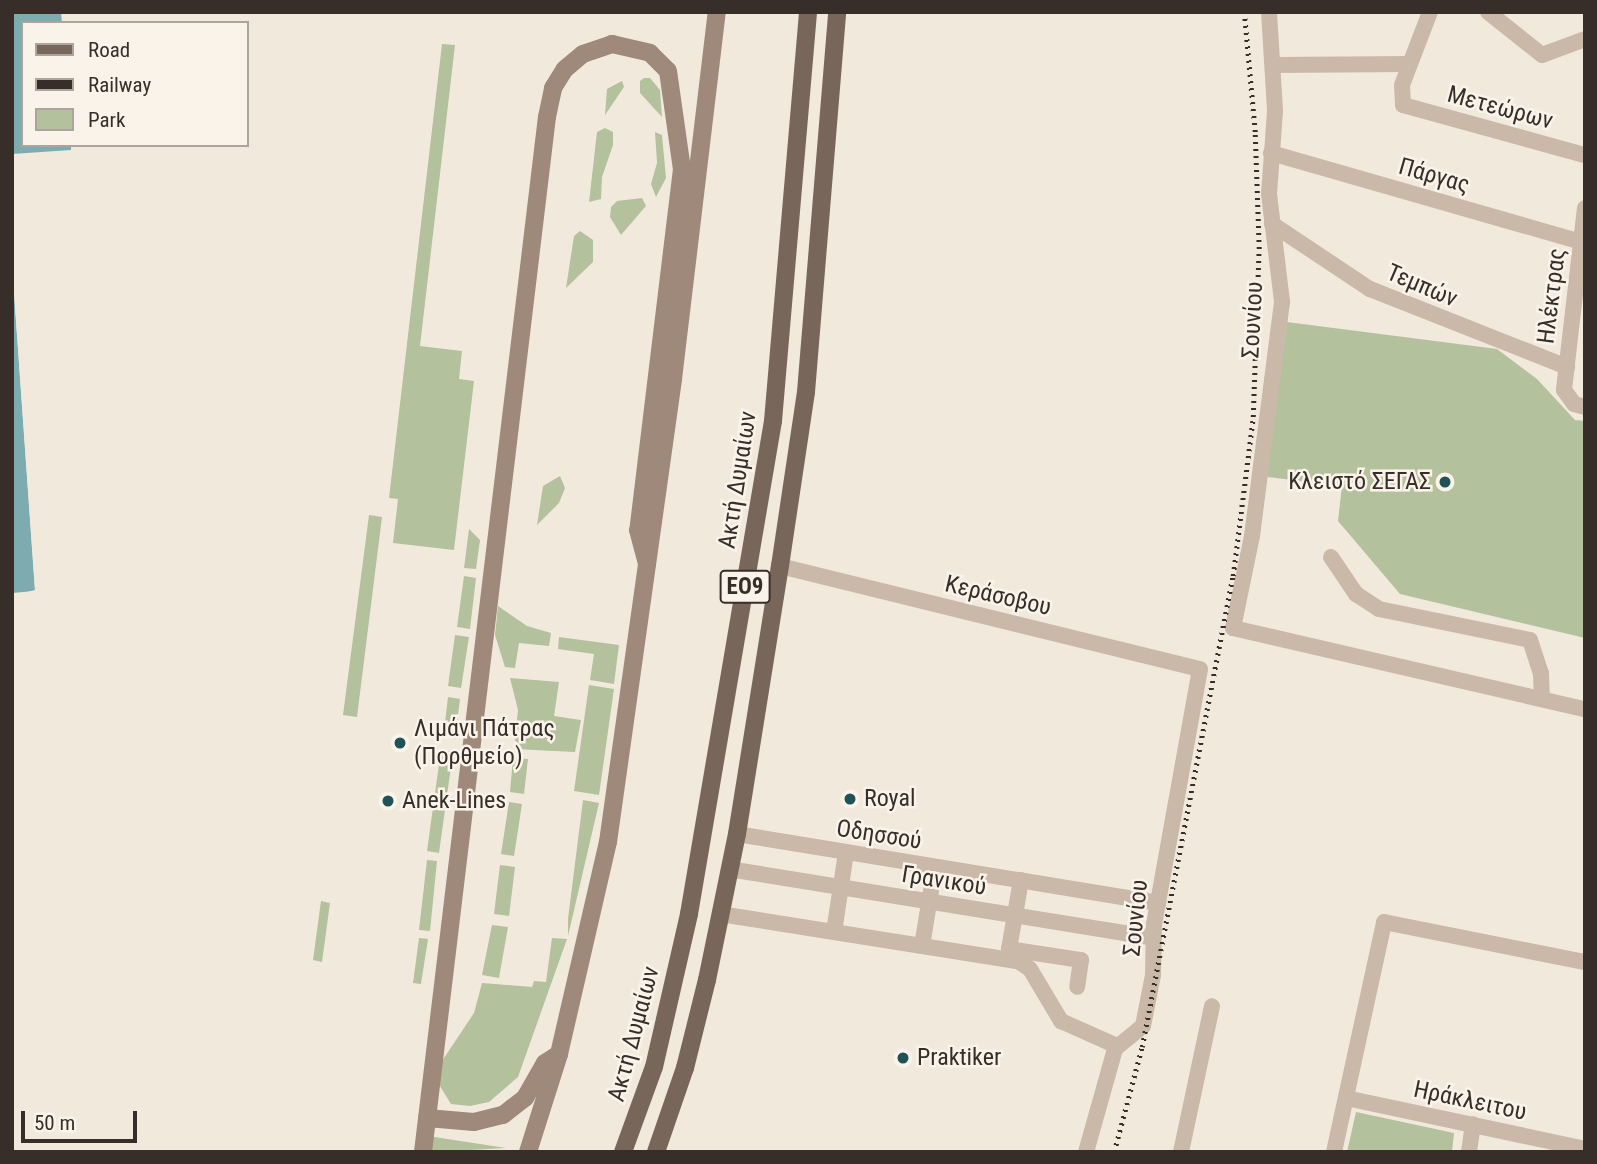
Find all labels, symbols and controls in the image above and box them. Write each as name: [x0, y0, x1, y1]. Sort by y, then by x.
legend: [21, 21, 248, 147]
text: Road: [88, 38, 130, 62]
text: Railway: [88, 73, 151, 97]
street label: Μετεώρων: [1444, 80, 1556, 136]
text: Park: [88, 108, 125, 132]
street label: Πάργας: [1395, 152, 1473, 200]
street label: Ηλέκτρας: [1532, 247, 1572, 345]
street label: Τεμπών: [1382, 258, 1462, 314]
street label: Σουνίου: [1237, 281, 1269, 359]
street label: Ακτή Δυμαίων: [713, 409, 763, 551]
place label: Κλειστό ΣΕΓΑΣ: [1288, 468, 1431, 496]
marker: Κλειστό ΣΕΓΑΣ: [1437, 474, 1453, 490]
road number: ΕΟ9: [719, 568, 771, 607]
street label: Κεράσοβου: [942, 570, 1054, 622]
place label: Λιμάνι Πάτρας (Πορθμείο): [414, 715, 555, 771]
marker: Λιμάνι Πάτρας (Πορθμείο): [392, 735, 408, 751]
place label: Royal: [864, 785, 915, 813]
place label: Anek-Lines: [402, 787, 506, 815]
marker: Royal: [842, 791, 858, 807]
marker: Anek-Lines: [380, 793, 396, 809]
street label: Οδησσού: [834, 814, 924, 856]
street label: Γρανικού: [900, 860, 988, 902]
street label: Σουνίου: [1118, 878, 1154, 958]
street label: Ακτή Δυμαίων: [602, 963, 666, 1105]
place label: Praktiker: [917, 1044, 1001, 1072]
marker: Praktiker: [895, 1050, 911, 1066]
street label: Ηράκλειτου: [1411, 1075, 1529, 1127]
scale bar: [24, 1098, 140, 1142]
text: 50 m: [34, 1111, 75, 1135]

